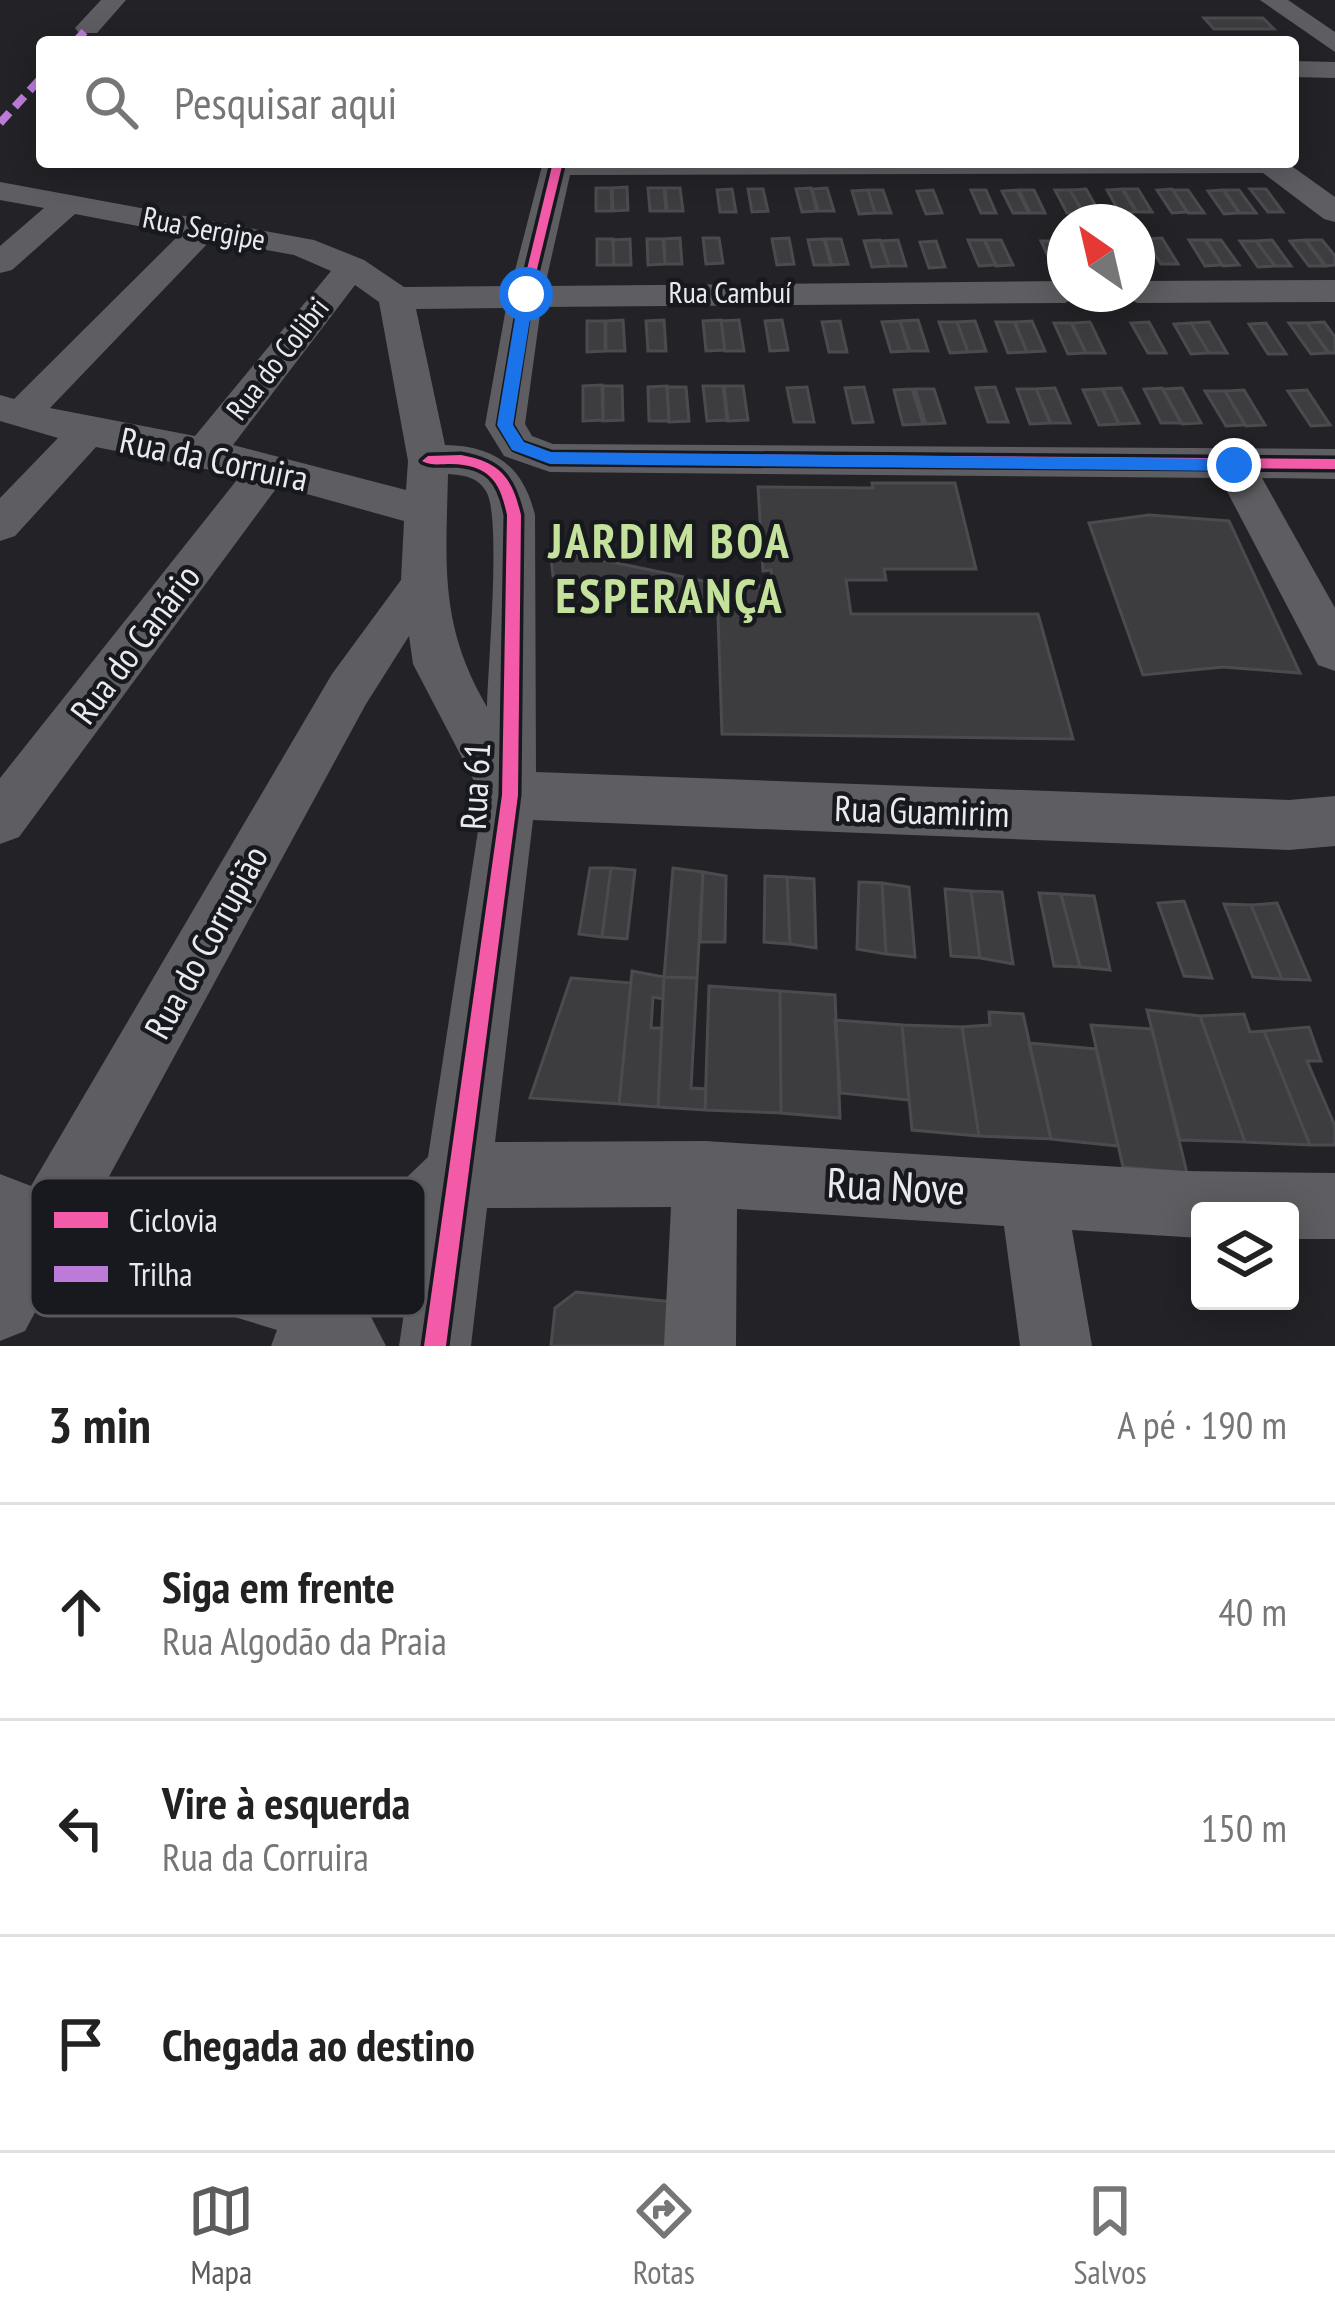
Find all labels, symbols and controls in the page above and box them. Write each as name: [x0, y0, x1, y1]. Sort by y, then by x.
search box: [36, 36, 1299, 168]
icon: search: [78, 69, 144, 135]
text: Pesquisar aqui: [174, 73, 397, 131]
street label: Rua Sergipe: [140, 197, 269, 259]
north arrow: [1047, 204, 1155, 312]
route start: [499, 267, 553, 321]
street label: Rua Cambuí: [668, 272, 792, 311]
street label: Rua do Colibri: [217, 289, 337, 427]
street label: Rua da Corruira: [116, 416, 312, 501]
route end: [1207, 438, 1261, 492]
district label: JARDIM BOA ESPERANÇA: [547, 509, 792, 626]
street label: Rua do Canário: [59, 555, 210, 733]
street label: Rua 61: [449, 741, 500, 831]
street label: Rua Guamirim: [834, 784, 1010, 837]
street label: Rua do Corrupião: [133, 837, 278, 1047]
street label: Rua Nove: [826, 1154, 966, 1217]
legend: [30, 1178, 426, 1316]
text: Ciclovia: [129, 1198, 218, 1241]
map controls: [1191, 1202, 1299, 1310]
button: layers: [1191, 1202, 1299, 1310]
text: Trilha: [129, 1252, 193, 1295]
text: 3 min: [48, 1391, 151, 1457]
text: A pé · 190 m: [1117, 1399, 1287, 1450]
text: Siga em frente: [162, 1557, 395, 1615]
icon: ahead: [48, 1579, 114, 1645]
text: 40 m: [1218, 1586, 1287, 1637]
text: Rua Algodão da Praia: [162, 1615, 447, 1666]
text: Vire à esquerda: [162, 1773, 410, 1831]
icon: left: [48, 1795, 114, 1861]
text: 150 m: [1201, 1802, 1287, 1853]
text: Rua da Corruira: [162, 1831, 369, 1882]
icon: arrive: [48, 2011, 114, 2077]
text: Chegada ao destino: [162, 2015, 475, 2073]
tab: Mapa: [188, 2178, 254, 2293]
tab: Rotas: [631, 2178, 697, 2293]
tab: Salvos: [1073, 2178, 1147, 2293]

